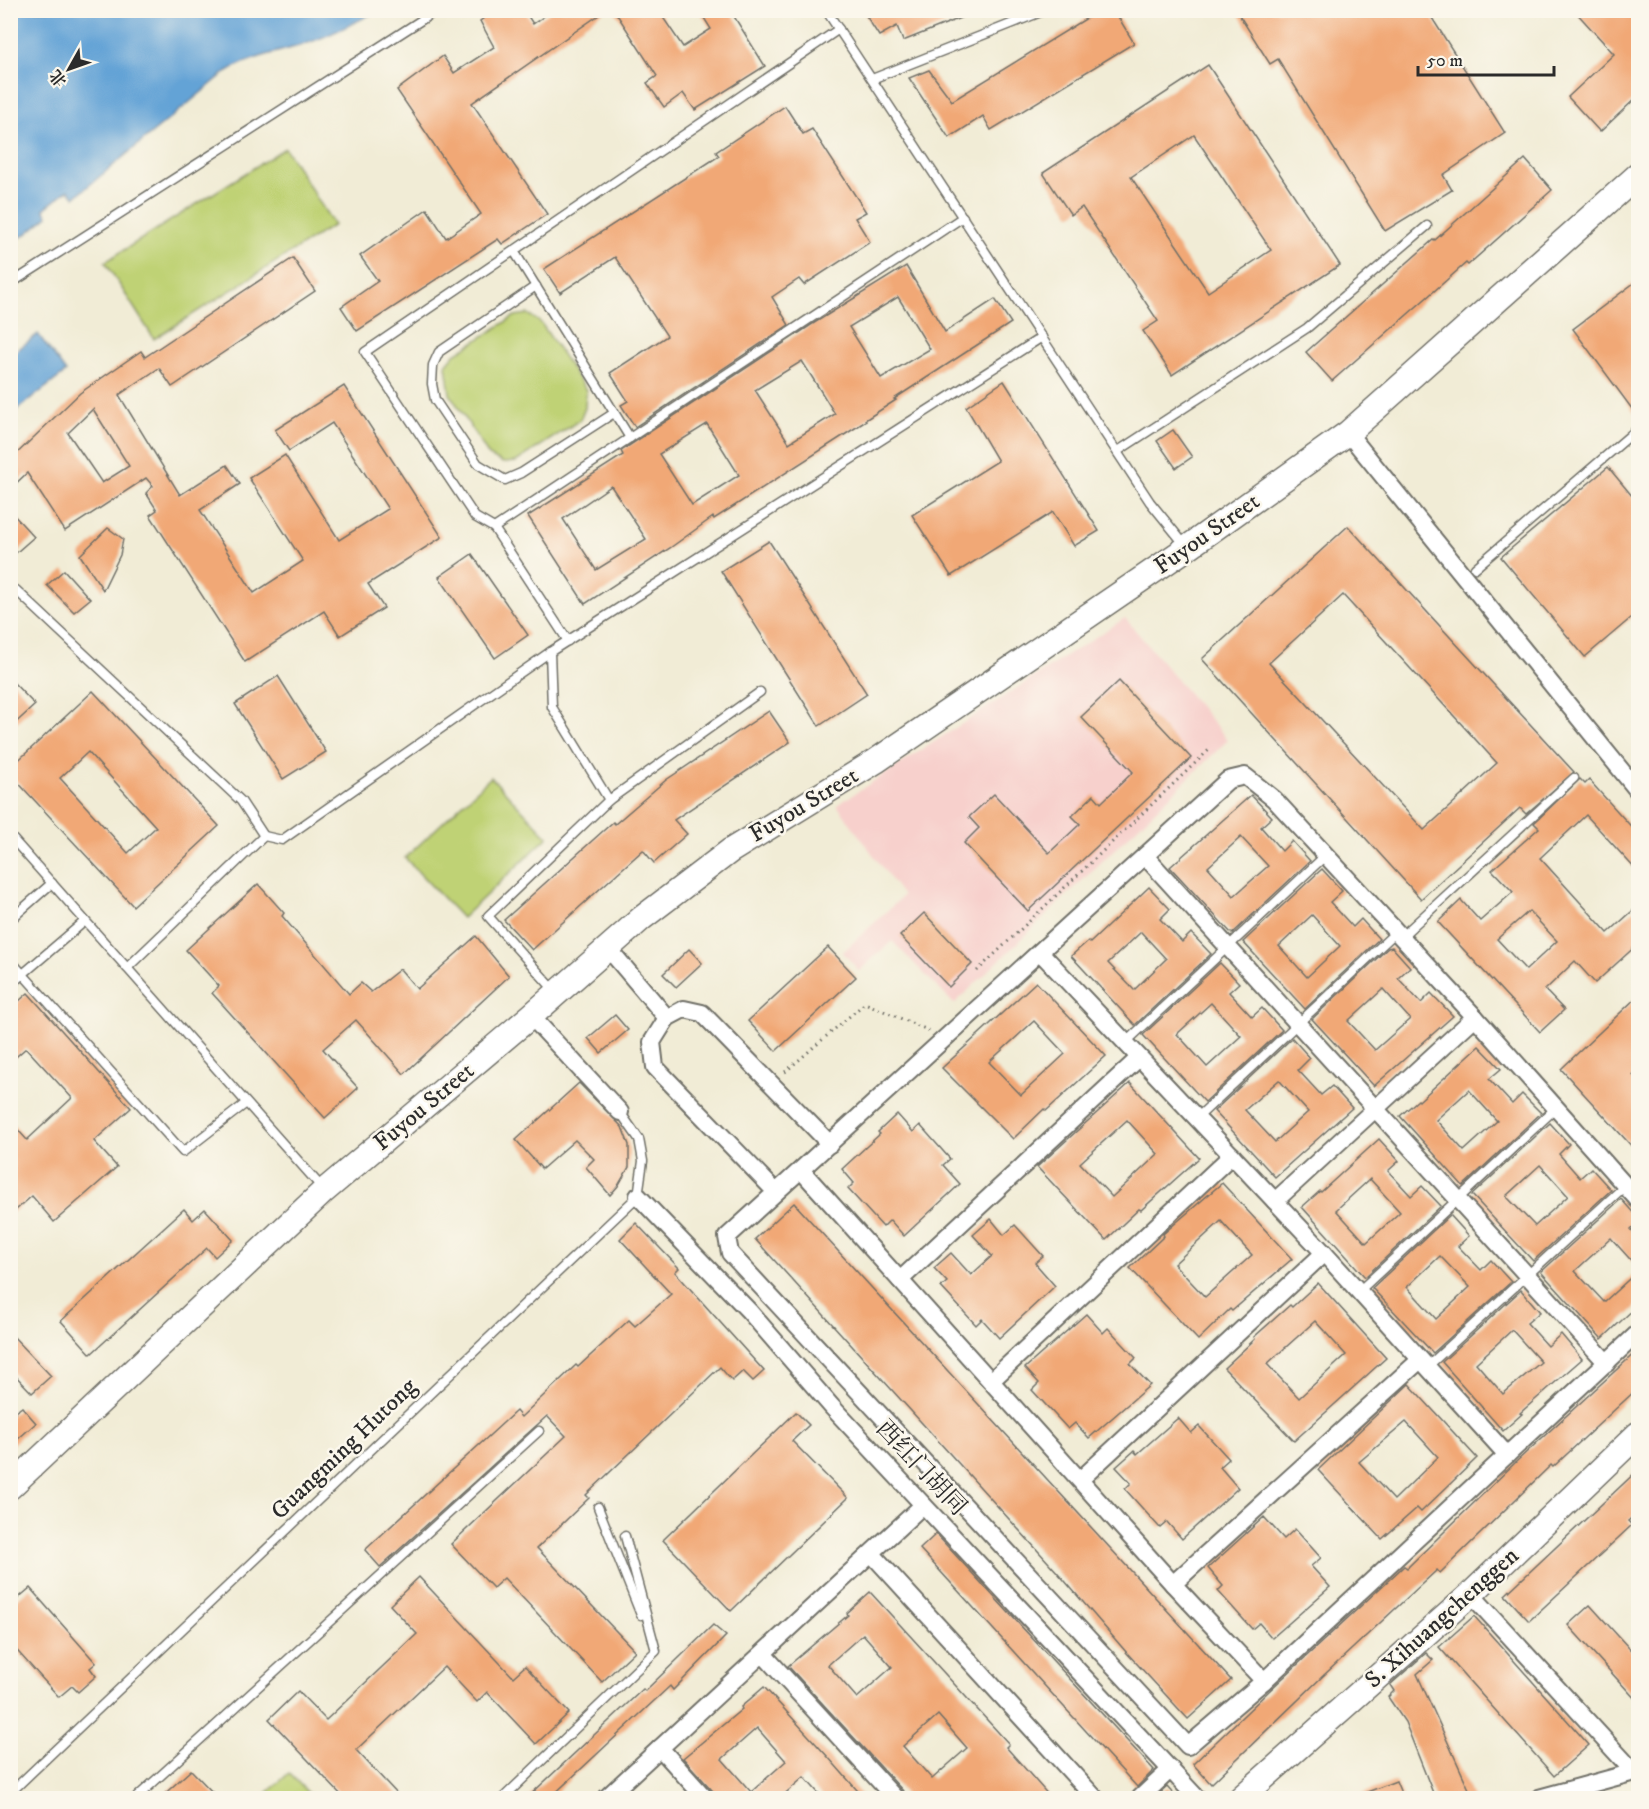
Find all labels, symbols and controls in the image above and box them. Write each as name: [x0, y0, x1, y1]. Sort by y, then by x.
north arrow: [39, 39, 99, 99]
scale bar: [1418, 39, 1554, 77]
text: 50 m: [1427, 50, 1463, 72]
text: 北: [45, 65, 71, 91]
street label: Fuyou Street: [1148, 487, 1266, 581]
street label: Fuyou Street: [744, 761, 864, 849]
street label: Fuyou Street: [368, 1056, 481, 1158]
street label: Guangming Hutong: [265, 1372, 423, 1526]
street label: 西红门胡同: [869, 1414, 973, 1522]
street label: S. Xihuangchenggen: [1359, 1541, 1525, 1695]

